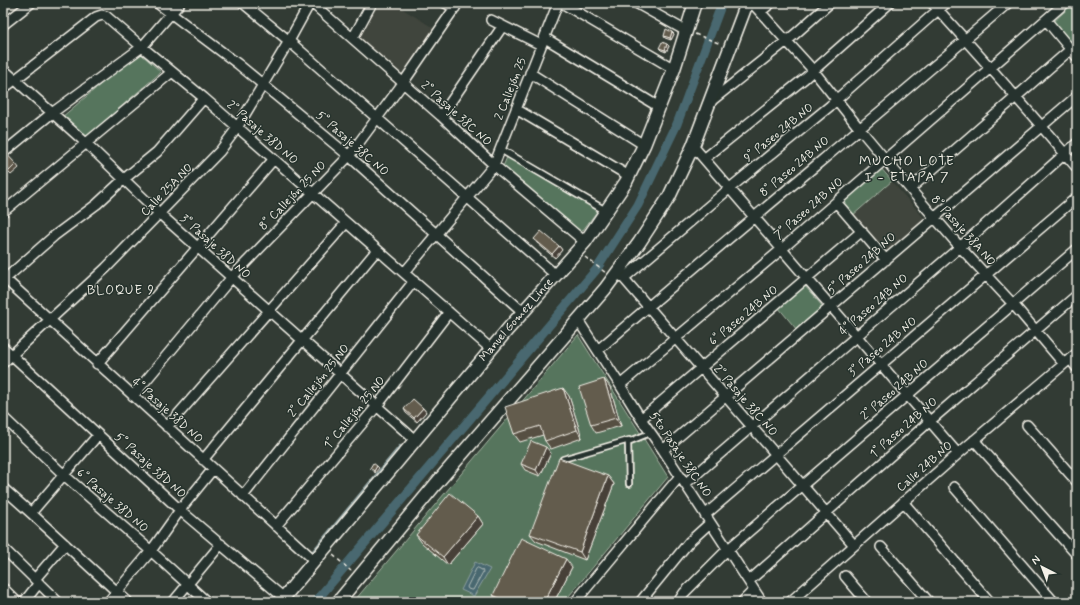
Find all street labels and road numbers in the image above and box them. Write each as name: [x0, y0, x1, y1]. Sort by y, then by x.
street label: 2 Callejón 25: [491, 55, 531, 123]
street label: 2° Pasaje 38C NO: [417, 78, 495, 150]
street label: 2° Pasaje 38D NO: [223, 97, 301, 169]
street label: 9° Paseo 24B NO: [741, 100, 817, 166]
street label: 5° Pasaje 38C NO: [312, 108, 392, 180]
street label: 8° Paseo 24B NO: [757, 133, 833, 201]
street label: 8° Callejón 25 NO: [256, 158, 330, 234]
street label: Calle 25A NO: [138, 160, 197, 220]
street label: 7° Paseo 24B NO: [771, 174, 847, 244]
street label: 8° Pasaje 38A NO: [927, 192, 999, 270]
street label: 3° Pasaje 38D NO: [176, 211, 254, 283]
street label: 5° Paseo 24B NO: [824, 229, 900, 299]
street label: 4° Paseo 24B NO: [836, 271, 912, 339]
street label: Manuel Gomez Lince: [476, 275, 557, 365]
street label: 6° Paseo 24B NO: [706, 282, 782, 350]
street label: 3° Paseo 24B NO: [845, 314, 921, 380]
street label: 2° Callejón 25 NO: [285, 341, 353, 421]
street label: 2° Paseo 24B NO: [857, 356, 933, 424]
street label: 2° Pasaje 38C NO: [709, 362, 781, 440]
street label: 1° Callejón 25 NO: [321, 373, 389, 453]
street label: 4° Pasaje 38D NO: [128, 375, 206, 447]
street label: 1° Paseo 24B NO: [867, 394, 941, 462]
street label: 5to Pasaje 38C NO: [645, 409, 715, 501]
street label: 5° Pasaje 38D NO: [111, 430, 189, 502]
street label: Calle 24B NO: [894, 438, 956, 496]
street label: 6° Pasaje 38D NO: [73, 465, 151, 537]

